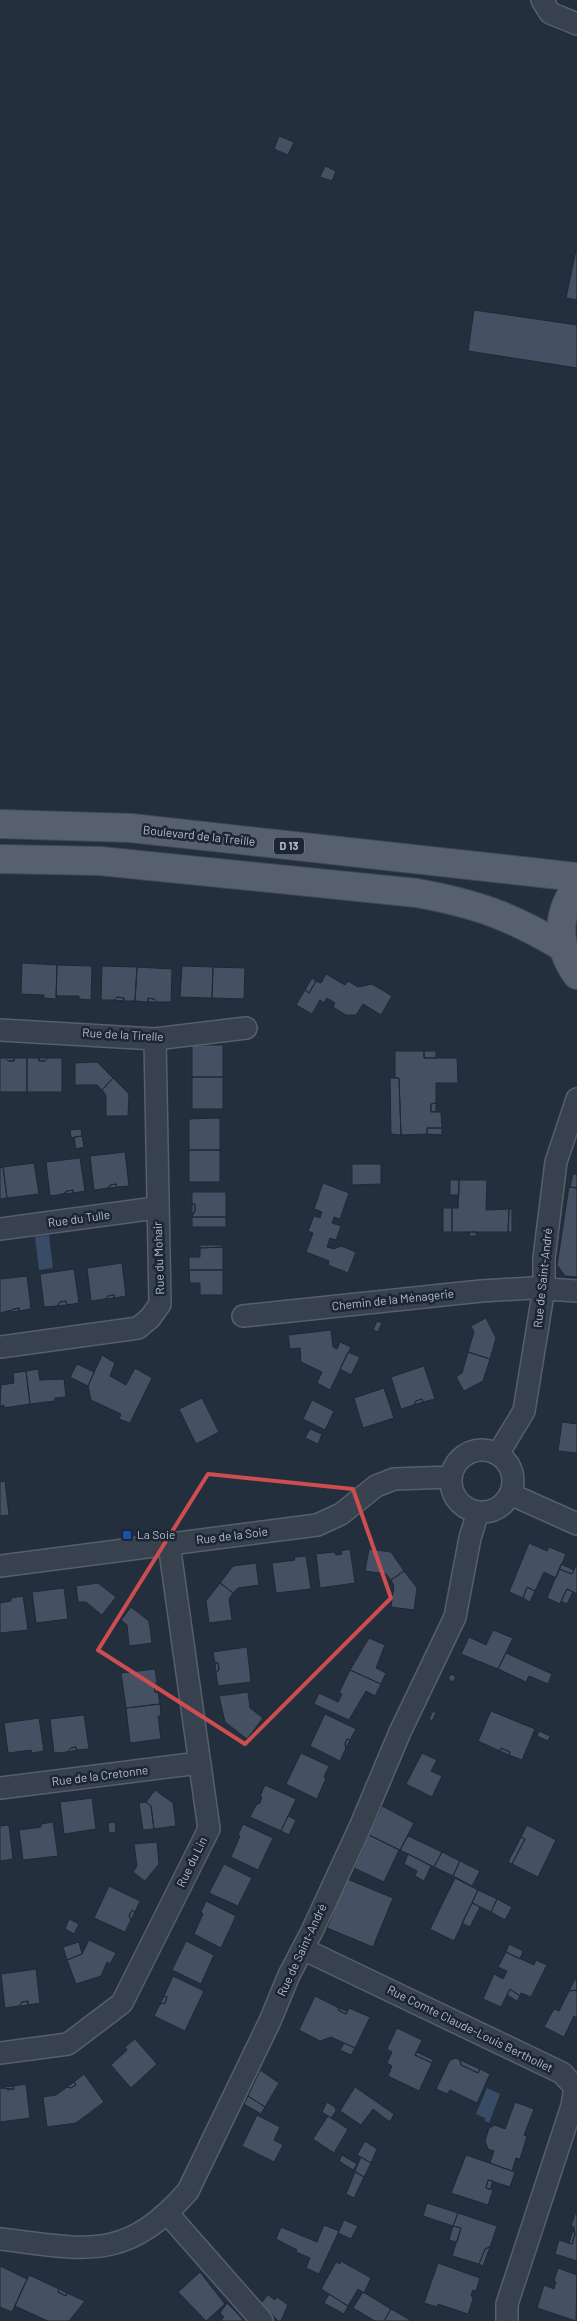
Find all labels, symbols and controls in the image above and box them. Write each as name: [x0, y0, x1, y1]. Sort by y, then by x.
street label: Boulevard de la Treille: [142, 822, 256, 848]
road number: D 13: [274, 838, 304, 854]
street label: Rue de la Tirelle: [82, 1025, 164, 1043]
street label: Rue du Tulle: [47, 1207, 111, 1229]
street label: Rue du Mohair: [150, 1221, 166, 1295]
street label: Rue de Saint-André: [530, 1227, 554, 1329]
street label: Chemin de la Ménagerie: [331, 1286, 455, 1312]
street label: Rue de la Soie: [195, 1524, 269, 1546]
place label: La Soie: [137, 1527, 175, 1541]
marker: La Soie: [121, 1529, 133, 1541]
street label: Rue de la Cretonne: [51, 1762, 149, 1788]
street label: Rue du Lin: [173, 1834, 209, 1889]
street label: Rue de Saint-André: [274, 1901, 329, 1998]
street label: Rue Comte Claude-Louis Berthollet: [385, 1982, 556, 2074]

